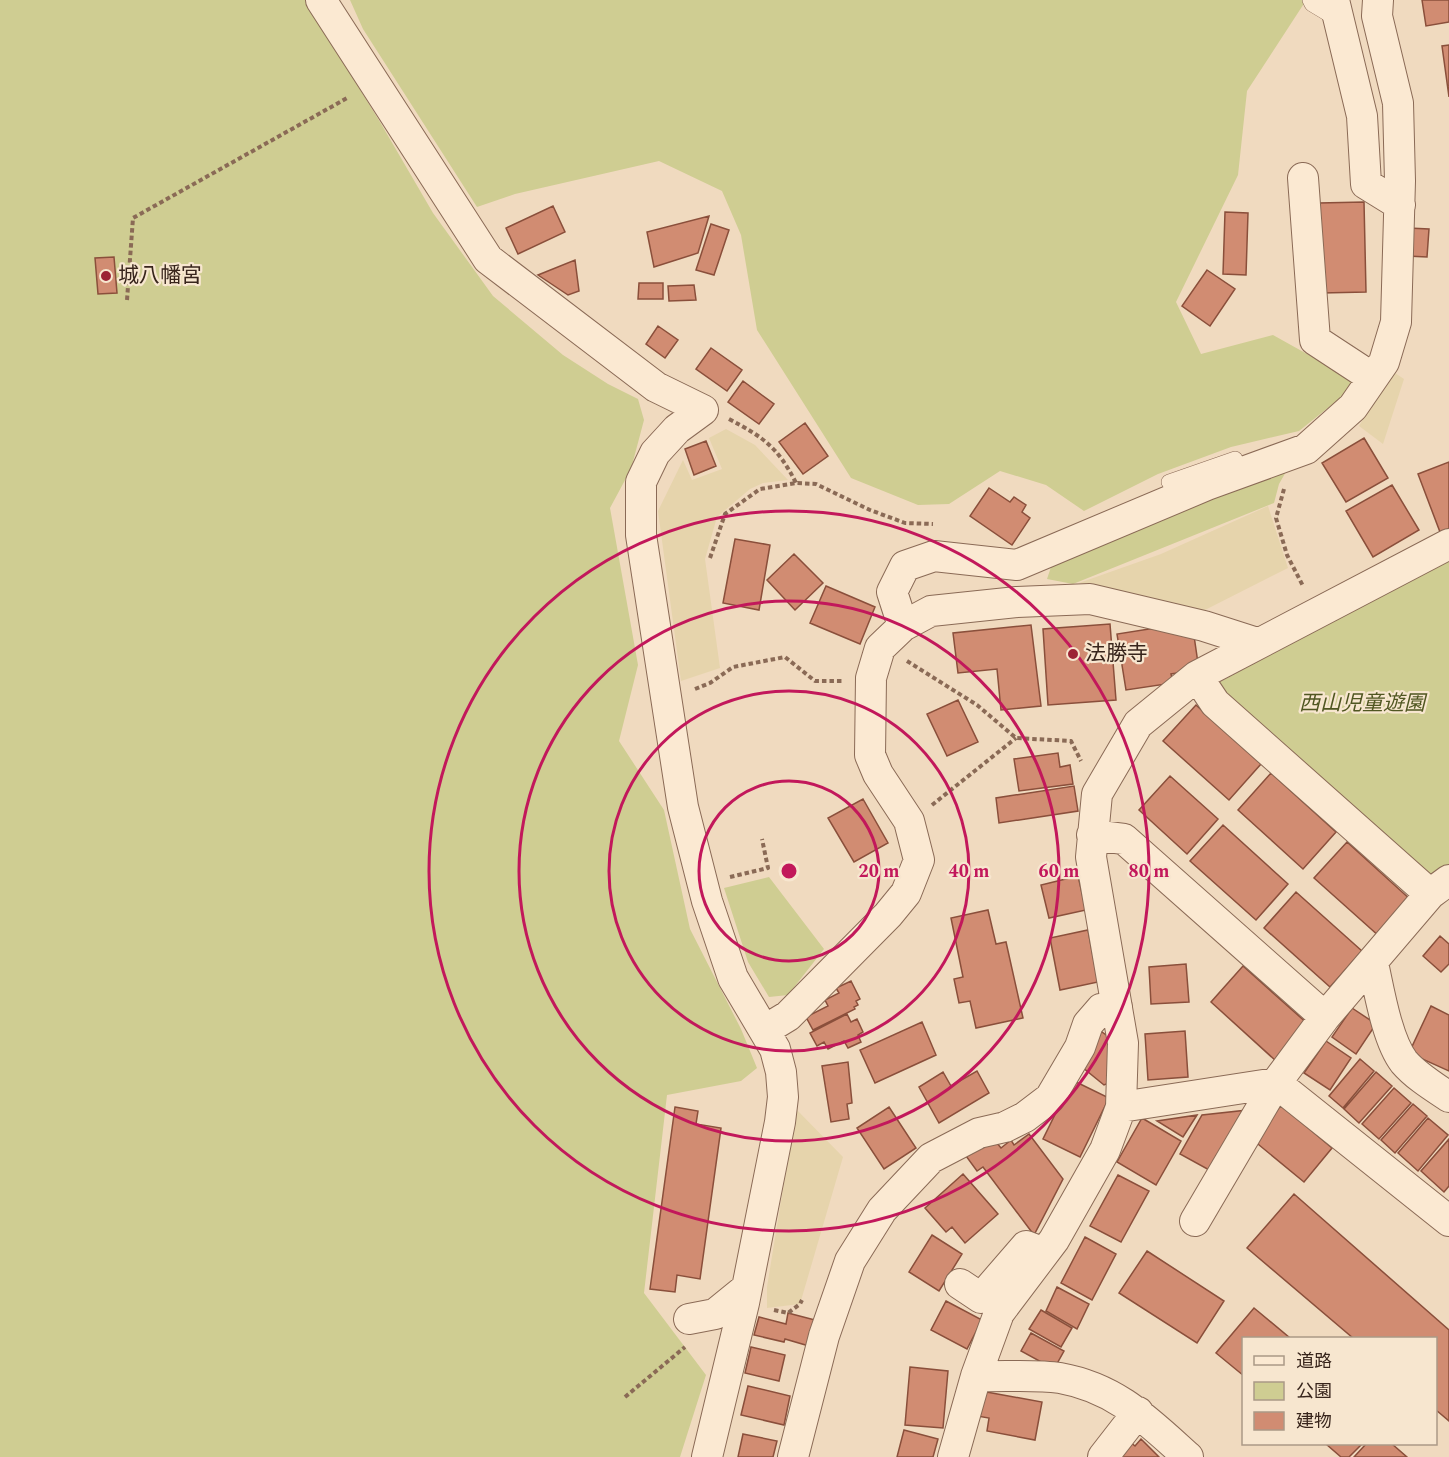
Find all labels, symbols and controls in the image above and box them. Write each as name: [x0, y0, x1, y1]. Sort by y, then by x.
place label: 城八幡宮: [118, 260, 202, 292]
marker: 城八幡宮: [99, 269, 113, 283]
place label: 法勝寺: [1085, 638, 1148, 670]
marker: 法勝寺: [1066, 647, 1080, 661]
park label: 西山児童遊園: [1299, 688, 1428, 720]
text: 20 m: [859, 858, 899, 885]
text: 40 m: [949, 858, 989, 885]
text: 60 m: [1039, 858, 1079, 885]
text: 80 m: [1129, 858, 1169, 885]
centre of rings: [779, 861, 799, 881]
legend: [1242, 1337, 1437, 1445]
text: 道路: [1296, 1348, 1332, 1375]
text: 公園: [1296, 1378, 1332, 1405]
text: 建物: [1296, 1408, 1332, 1435]

